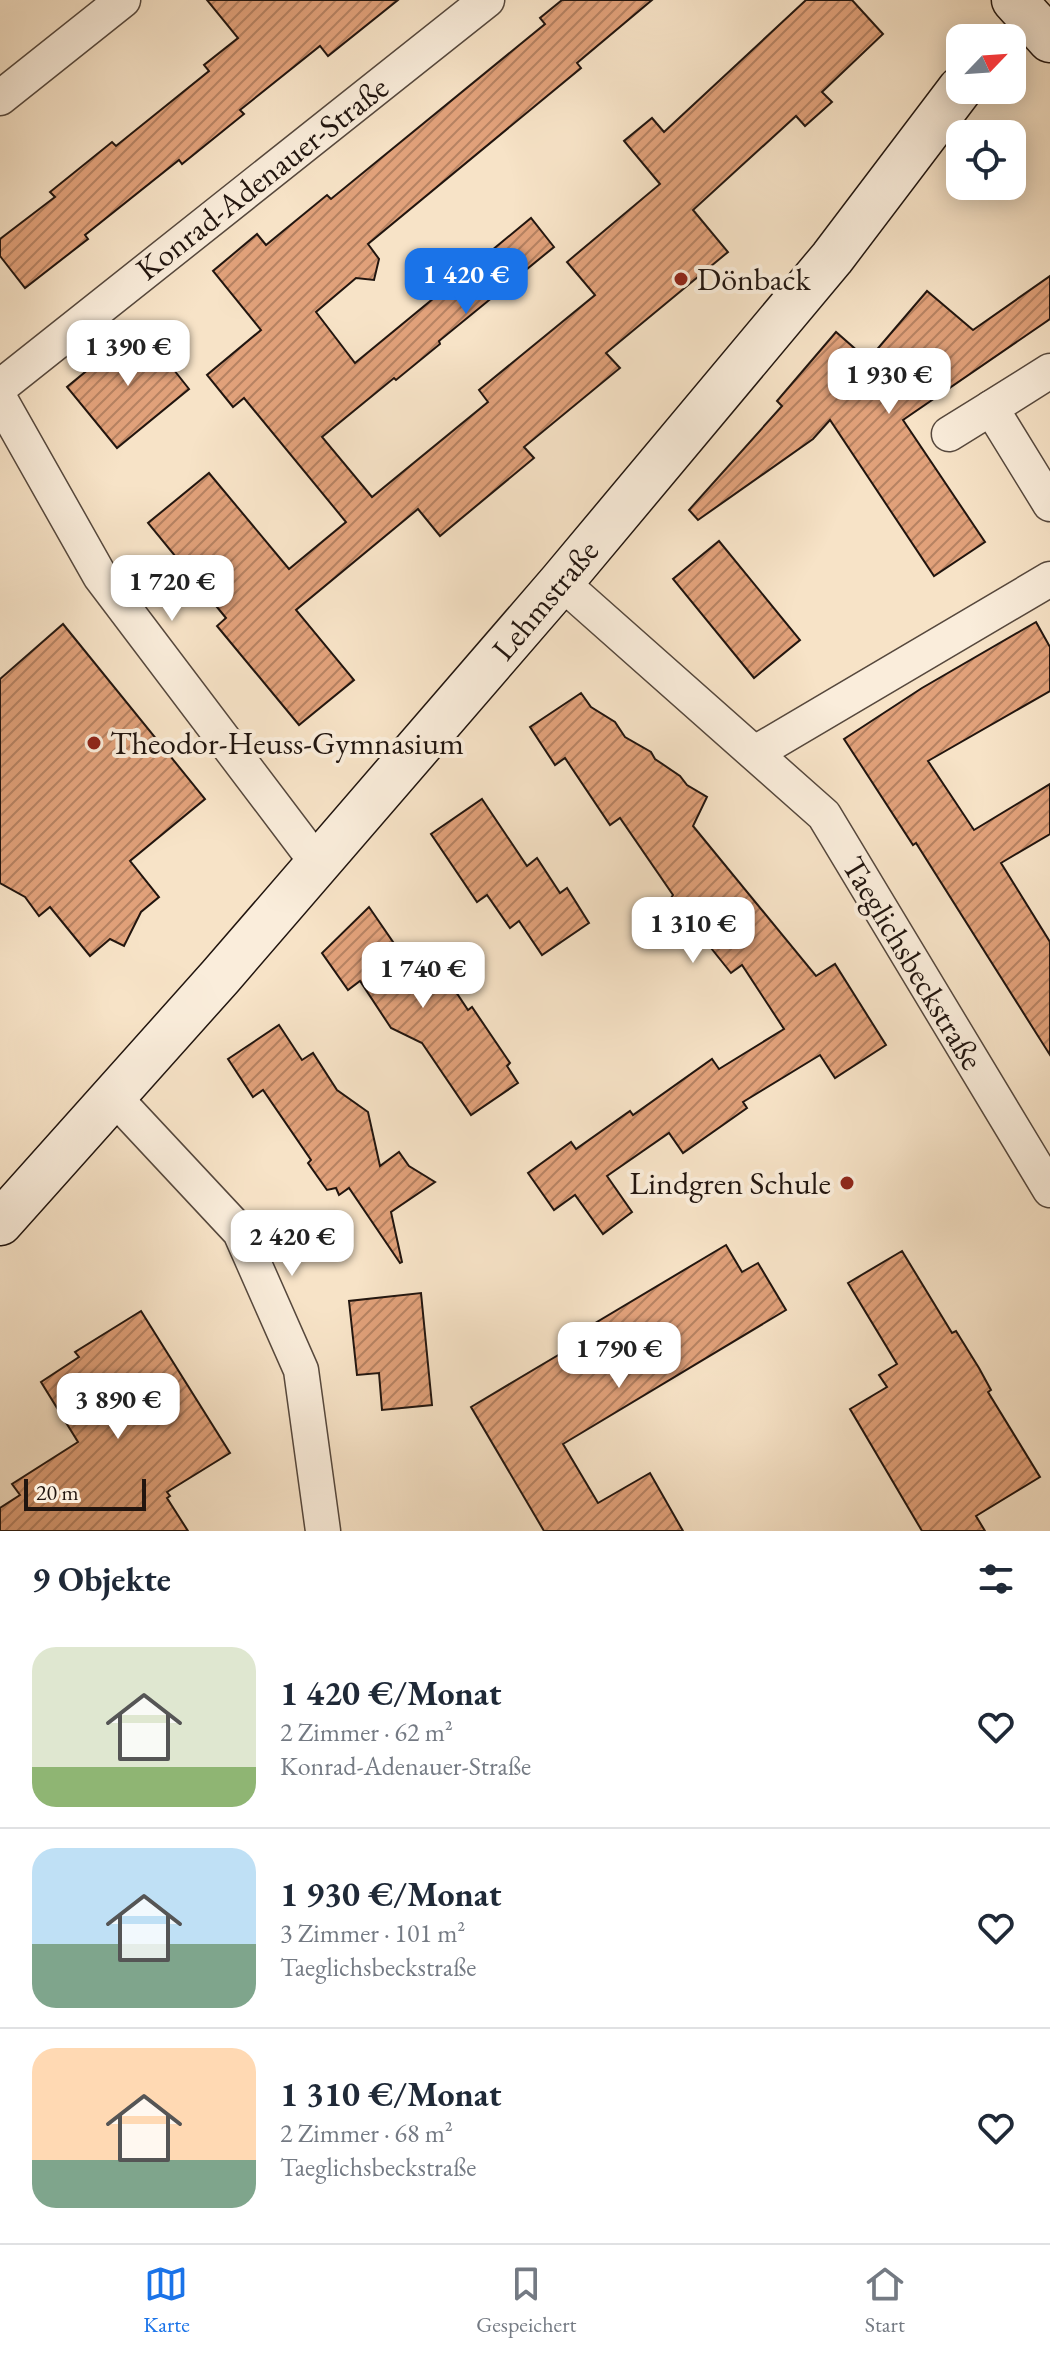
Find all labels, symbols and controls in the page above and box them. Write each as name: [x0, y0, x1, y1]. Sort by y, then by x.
north arrow: [946, 24, 1026, 104]
map controls: [946, 24, 1026, 200]
street label: Konrad-Adenauer-Straße: [127, 66, 397, 290]
button: locate: [946, 120, 1026, 200]
pin: 1 420 €: [392, 248, 540, 316]
text: 1 420 €: [423, 257, 509, 291]
place label: Dönback: [697, 258, 811, 300]
marker: Dönback: [672, 270, 690, 288]
pin: 1 390 €: [54, 320, 202, 388]
text: 1 390 €: [85, 329, 171, 363]
pin: 1 930 €: [815, 348, 963, 416]
text: 1 930 €: [846, 357, 932, 391]
street label: Lehmstraße: [482, 531, 608, 669]
pin: 1 720 €: [98, 555, 246, 623]
text: 1 720 €: [129, 564, 215, 598]
place label: Theodor-Heuss-Gymnasium: [110, 722, 464, 764]
marker: Theodor-Heuss-Gymnasium: [85, 734, 103, 752]
street label: Taeglichsbeckstraße: [833, 849, 993, 1077]
pin: 1 310 €: [619, 897, 767, 965]
text: 1 310 €: [650, 906, 736, 940]
pin: 1 740 €: [349, 942, 497, 1010]
text: 1 740 €: [380, 951, 466, 985]
place label: Lindgren Schule: [630, 1162, 831, 1204]
marker: Lindgren Schule: [838, 1174, 856, 1192]
pin: 2 420 €: [218, 1210, 366, 1278]
text: 2 420 €: [249, 1219, 335, 1253]
pin: 1 790 €: [545, 1322, 693, 1390]
text: 1 790 €: [576, 1331, 662, 1365]
pin: 3 890 €: [44, 1373, 192, 1441]
text: 3 890 €: [75, 1382, 161, 1416]
scale bar: [24, 1475, 146, 1511]
text: 20 m: [36, 1478, 79, 1507]
text: 9 Objekte: [32, 1557, 171, 1601]
icon: filters: [974, 1557, 1018, 1601]
text: 1 420 €/Monat: [280, 1671, 501, 1715]
icon: home: [96, 1679, 192, 1775]
icon: heart: [974, 1705, 1018, 1749]
text: 2 Zimmer · 62 m²: [280, 1715, 453, 1749]
text: Konrad-Adenauer-Straße: [280, 1749, 531, 1783]
text: 1 930 €/Monat: [280, 1872, 501, 1916]
icon: home: [96, 1880, 192, 1976]
icon: heart: [974, 1906, 1018, 1950]
text: 3 Zimmer · 101 m²: [280, 1916, 465, 1950]
text: Taeglichsbeckstraße: [280, 1950, 476, 1984]
text: 1 310 €/Monat: [280, 2072, 501, 2116]
icon: home: [96, 2080, 192, 2176]
icon: heart: [974, 2106, 1018, 2150]
text: 2 Zimmer · 68 m²: [280, 2116, 453, 2150]
text: Taeglichsbeckstraße: [280, 2150, 476, 2184]
tab: Karte: [143, 2262, 190, 2339]
tab: Gespeichert: [476, 2262, 576, 2339]
tab: Start: [863, 2262, 907, 2339]

